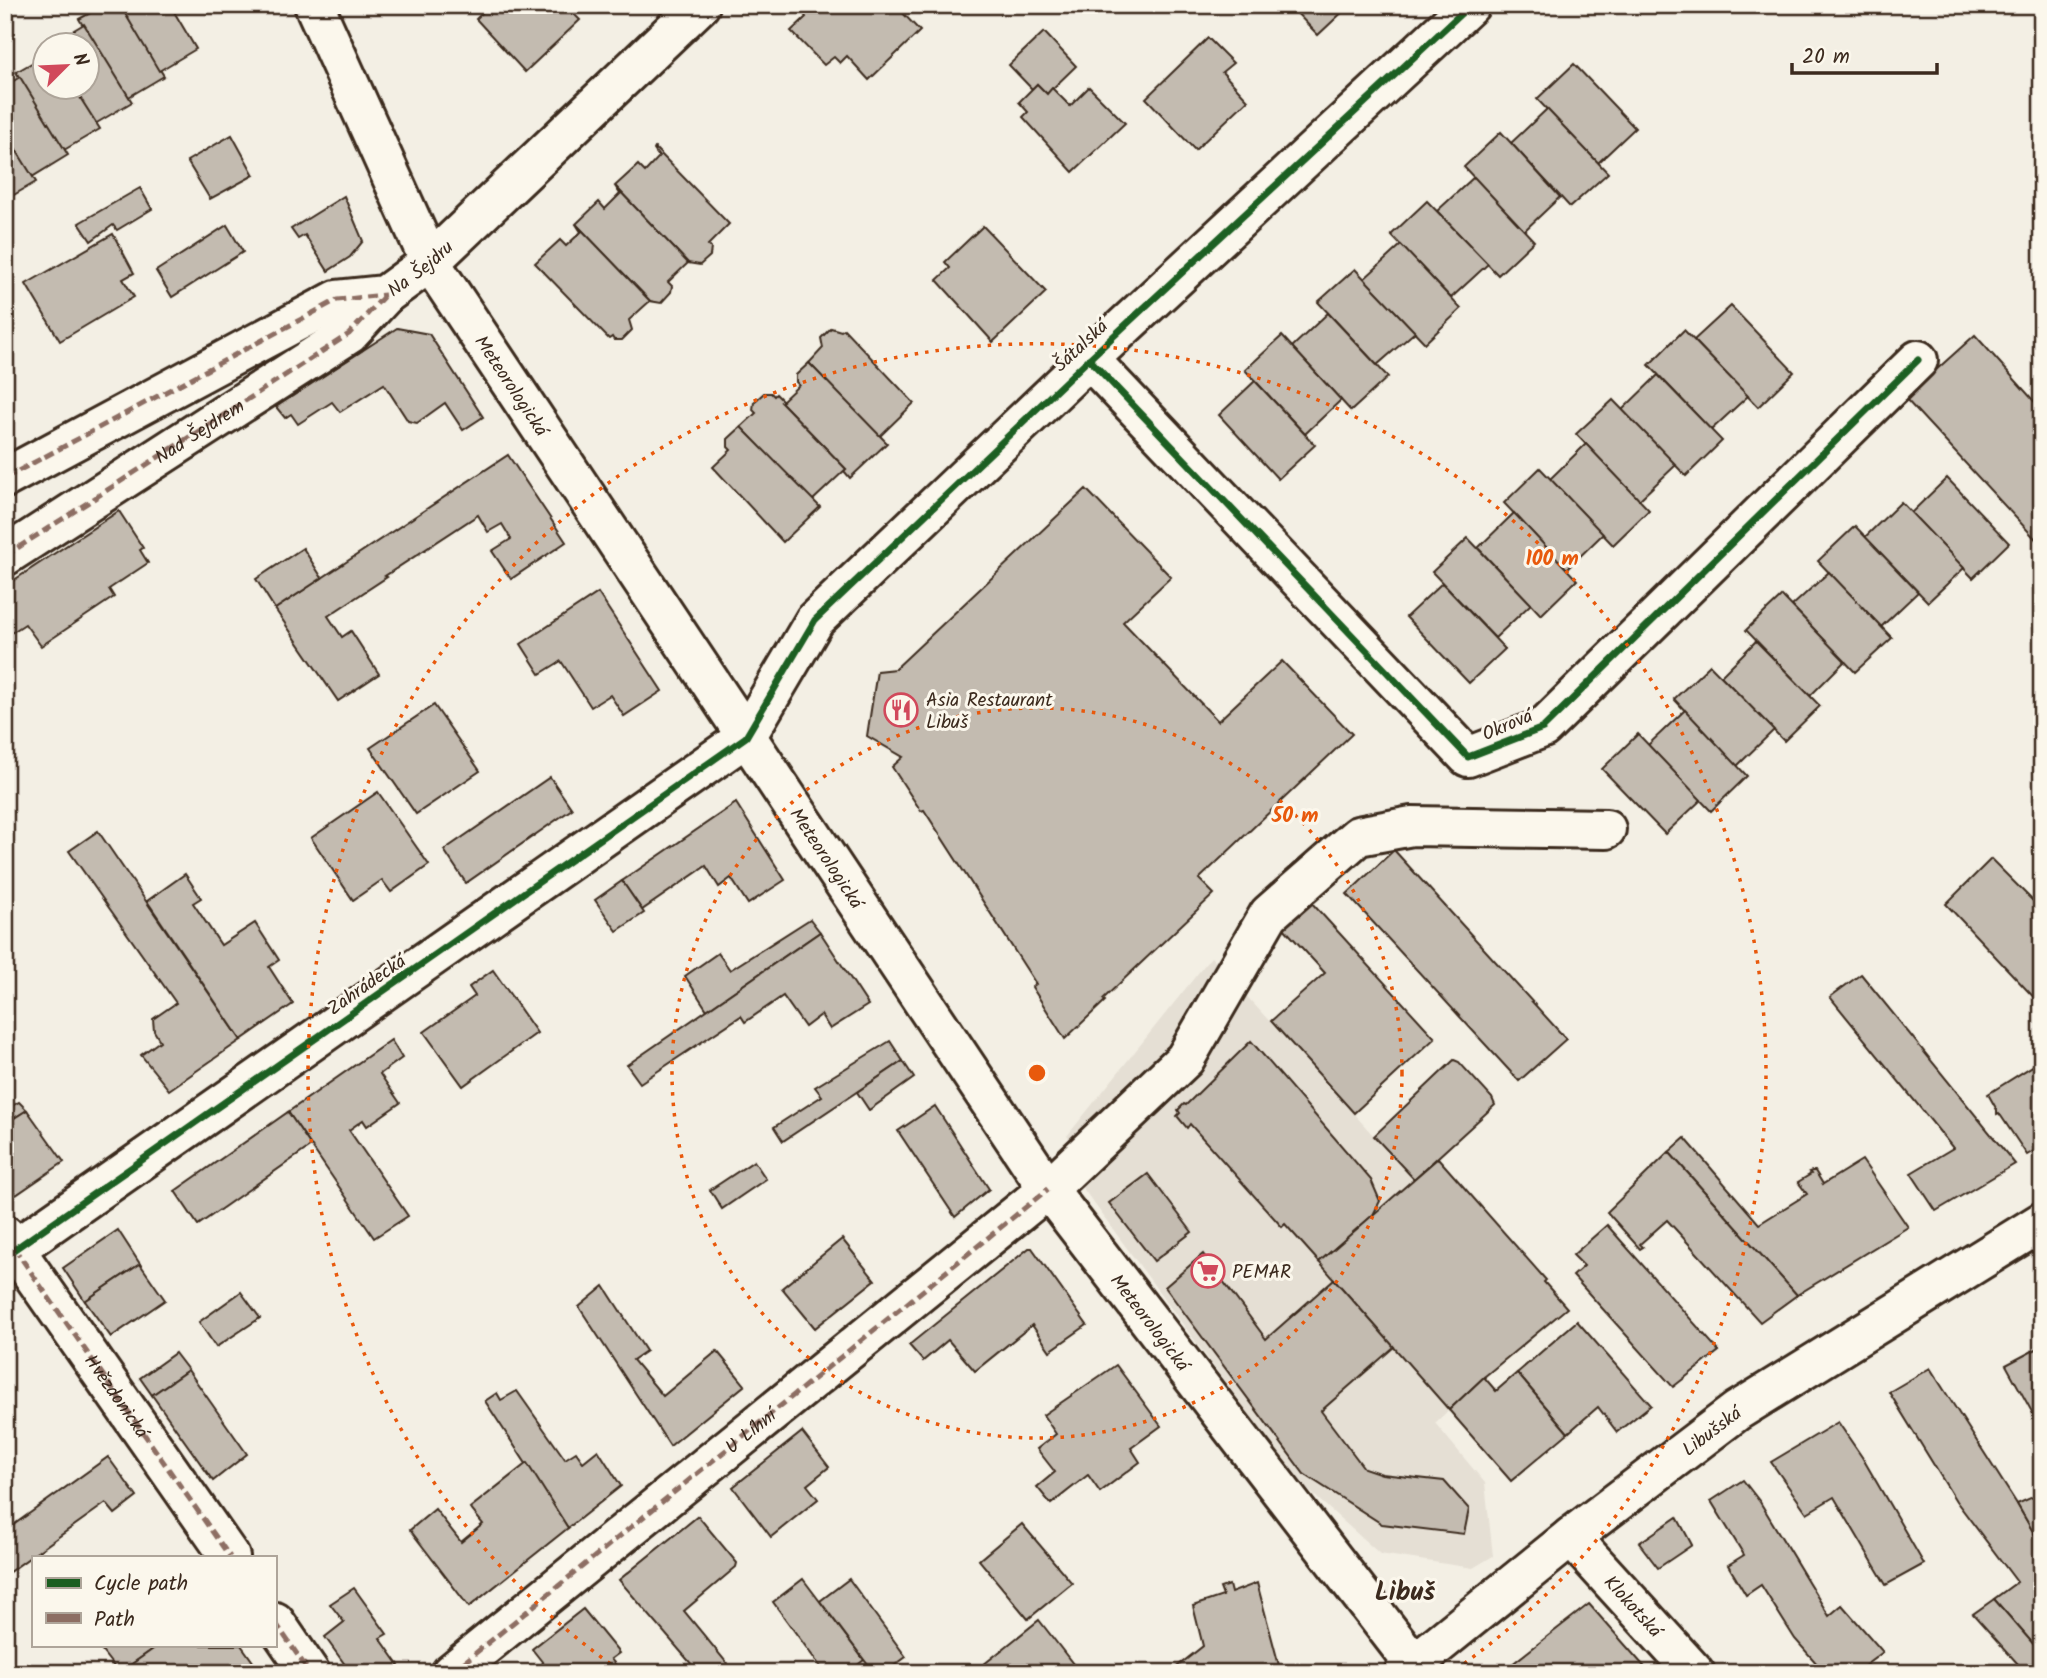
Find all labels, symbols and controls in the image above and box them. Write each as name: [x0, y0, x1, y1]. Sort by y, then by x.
north arrow: [32, 32, 102, 102]
scale bar: [1792, 32, 1937, 76]
text: 20 m: [1802, 41, 1850, 74]
text: N: [64, 48, 96, 71]
street label: Na Šejdru: [381, 234, 461, 306]
street label: Šátalská: [1047, 312, 1117, 380]
street label: Meteorologická: [466, 330, 556, 445]
street label: Nad Šejdrem: [149, 392, 251, 473]
text: 100 m: [1525, 543, 1579, 576]
place label: Asia Restaurant Libuš: [926, 686, 1053, 738]
restaurant icon: Asia Restaurant Libuš: [882, 691, 920, 729]
street label: Okrová: [1478, 701, 1540, 750]
text: 50 m: [1271, 800, 1318, 833]
street label: Meteorologická: [781, 802, 871, 917]
street label: Zahrádecká: [321, 946, 414, 1024]
centre of rings: [1025, 1061, 1049, 1085]
supermarket icon: PEMAR: [1189, 1252, 1227, 1290]
place label: PEMAR: [1232, 1258, 1291, 1288]
street label: Meteorologická: [1102, 1268, 1197, 1380]
street label: Hvězdonická: [76, 1349, 157, 1447]
street label: Libušská: [1676, 1398, 1750, 1465]
street label: U Líhní: [719, 1400, 786, 1462]
legend: [32, 1556, 276, 1646]
text: Cycle path: [94, 1568, 188, 1601]
street label: Klokotská: [1596, 1569, 1670, 1647]
district label: Libuš: [1375, 1572, 1435, 1614]
text: Path: [94, 1604, 135, 1637]

